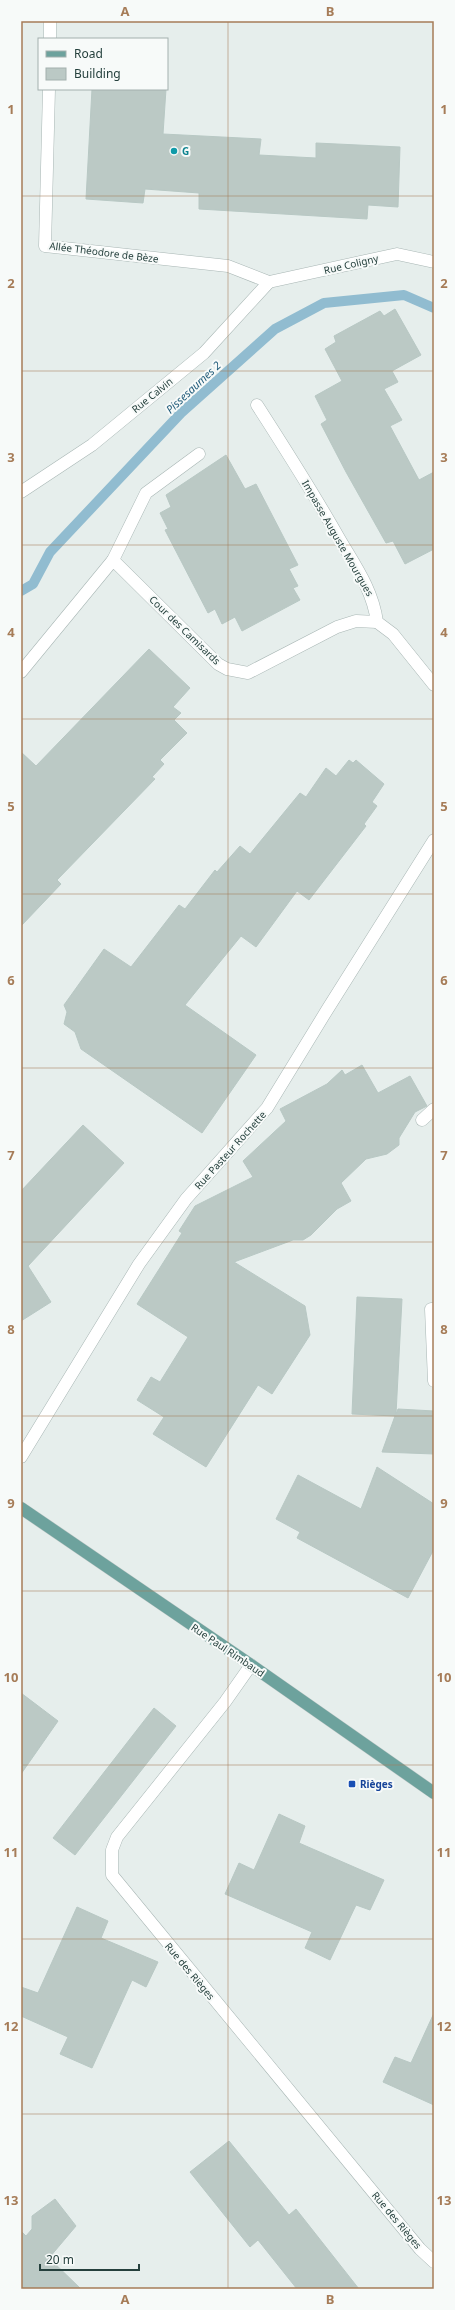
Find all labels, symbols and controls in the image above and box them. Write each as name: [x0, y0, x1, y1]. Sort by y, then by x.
text: A: [121, 2, 130, 20]
text: B: [326, 2, 334, 20]
legend: [38, 38, 168, 90]
text: Road: [74, 45, 103, 62]
text: Building: [74, 65, 121, 82]
text: 1: [7, 100, 15, 118]
text: 1: [440, 100, 448, 118]
place label: G: [182, 144, 189, 158]
marker: G: [169, 146, 179, 156]
street label: Allée Théodore de Bèze: [49, 238, 160, 266]
street label: Rue Coligny: [322, 251, 381, 277]
text: 2: [7, 274, 15, 292]
text: 2: [440, 274, 448, 292]
water label: Pissesaumes 2: [162, 358, 224, 416]
street label: Rue Calvin: [129, 374, 175, 416]
text: 3: [7, 448, 15, 466]
text: 3: [440, 448, 448, 466]
street label: Impasse Auguste Mourgues: [299, 477, 377, 599]
street label: Cour des Camisards: [146, 592, 224, 668]
text: 4: [7, 623, 15, 641]
text: 4: [440, 623, 448, 641]
text: 5: [7, 797, 15, 815]
text: 5: [440, 797, 448, 815]
text: 6: [7, 971, 15, 989]
text: 6: [440, 971, 448, 989]
street label: Rue Pasteur Rochette: [191, 1108, 269, 1192]
text: 7: [7, 1146, 15, 1164]
text: 7: [440, 1146, 448, 1164]
text: 8: [7, 1320, 15, 1338]
text: 8: [440, 1320, 448, 1338]
text: 9: [7, 1494, 15, 1512]
text: 9: [440, 1494, 448, 1512]
street label: Rue Paul Rimbaud: [188, 1620, 268, 1680]
text: 10: [4, 1668, 18, 1686]
text: 10: [437, 1668, 451, 1686]
place label: Rièges: [360, 1777, 393, 1791]
marker: Rièges: [347, 1779, 357, 1789]
text: 11: [4, 1843, 18, 1861]
text: 11: [437, 1843, 451, 1861]
street label: Rue des Rièges: [162, 1939, 218, 2003]
text: 12: [4, 2017, 18, 2035]
text: 12: [437, 2017, 451, 2035]
street label: Rue des Rièges: [369, 2188, 425, 2252]
text: 13: [4, 2191, 18, 2209]
text: 13: [437, 2191, 451, 2209]
scale bar: [40, 2246, 139, 2272]
text: 20 m: [46, 2251, 74, 2268]
text: A: [121, 2290, 130, 2308]
text: B: [326, 2290, 334, 2308]

